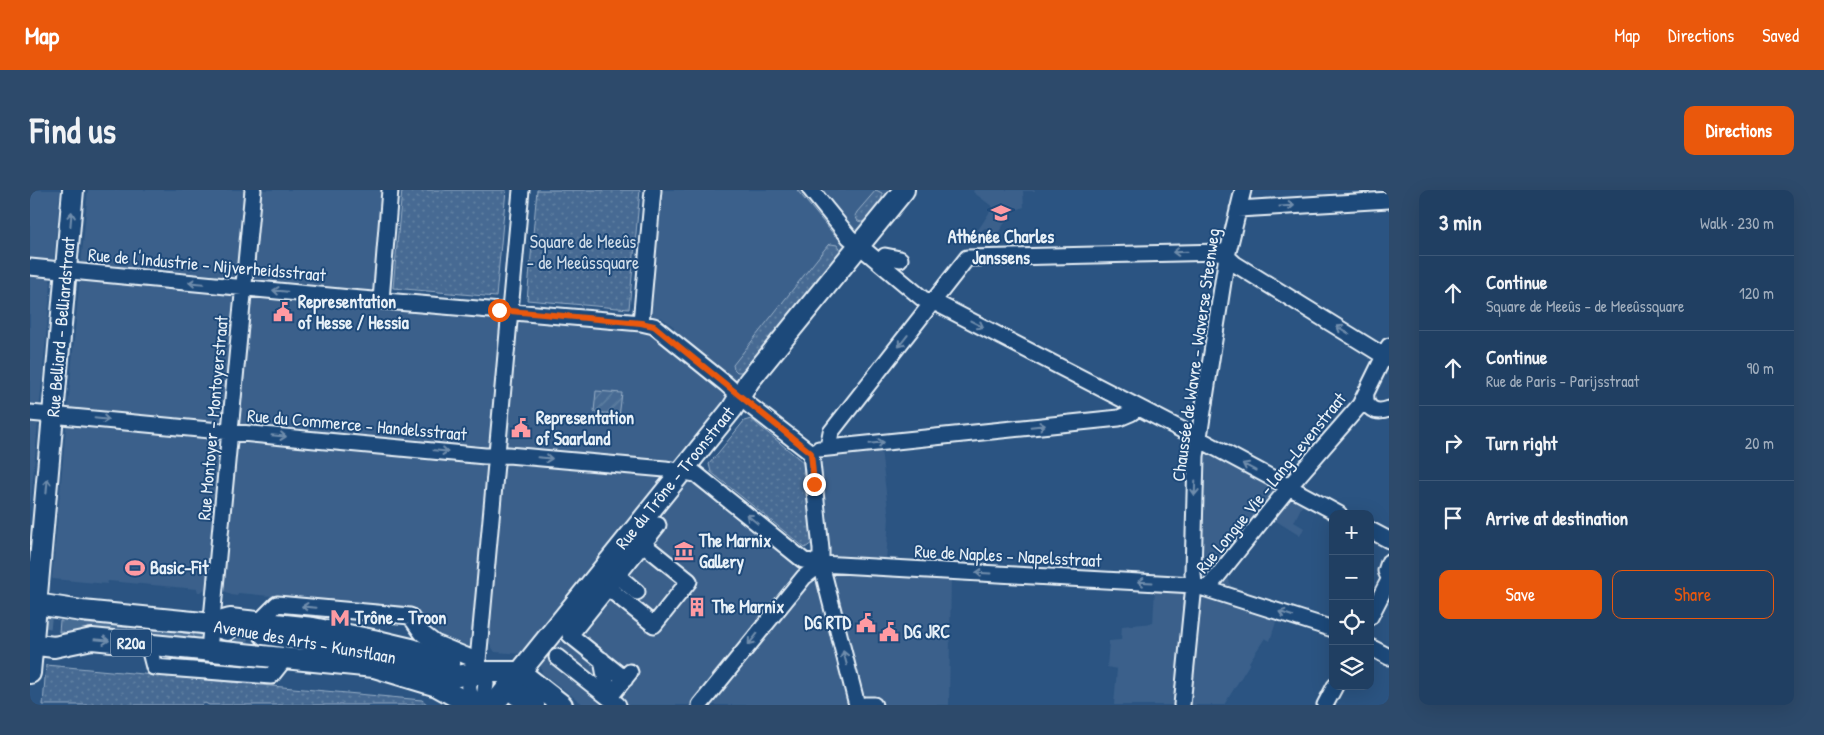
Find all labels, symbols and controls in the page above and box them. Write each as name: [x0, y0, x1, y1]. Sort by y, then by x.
text: Map: [25, 19, 59, 51]
text: Map: [1615, 23, 1640, 48]
text: Directions: [1668, 23, 1734, 48]
text: Saved: [1762, 23, 1799, 48]
button: Directions: [1684, 106, 1794, 155]
text: Find us: [30, 107, 116, 154]
school or university icon: Athénée Charles Janssens: [990, 202, 1012, 224]
one-way arrow: [1278, 202, 1294, 211]
text: 3 min: [1439, 208, 1482, 237]
one-way arrow: [66, 211, 76, 227]
text: Walk · 230 m: [1700, 212, 1774, 234]
place label: Athénée Charles Janssens: [948, 224, 1054, 270]
street label: Chaussée de Wavre - Waverse Steenweg: [1165, 227, 1226, 483]
park label: Square de Meeûs - de Meeûssquare: [527, 229, 639, 275]
street label: Rue Belliard - Belliardstraat: [40, 235, 81, 418]
street label: Rue de l'Industrie - Nijverheidsstraat: [87, 242, 328, 287]
one-way arrow: [1172, 247, 1188, 256]
text: Continue: [1486, 269, 1547, 295]
one-way arrow: [188, 278, 204, 288]
icon: ahead: [1439, 279, 1467, 307]
text: 120 m: [1739, 282, 1774, 304]
one-way arrow: [272, 286, 288, 296]
place label: Representation of Hesse / Hessia: [298, 289, 410, 335]
text: Square de Meeûs - de Meeûssquare: [1486, 295, 1684, 317]
route start: [488, 299, 511, 322]
public building icon: Representation of Hesse / Hessia: [272, 301, 294, 323]
street label: Rue Montoyer - Montoyerstraat: [191, 314, 234, 521]
one-way arrow: [969, 319, 984, 329]
one-way arrow: [1336, 325, 1350, 335]
one-way arrow: [897, 334, 908, 347]
text: Continue: [1486, 344, 1547, 370]
icon: ahead: [1439, 354, 1467, 382]
text: 90 m: [1746, 357, 1774, 379]
text: Rue de Paris - Parijsstraat: [1486, 370, 1639, 392]
street label: Rue Longue Vie - Lang-Levenstraat: [1190, 386, 1352, 578]
street label: Rue du Trône - Troonstraat: [609, 400, 740, 554]
street label: Rue du Commerce - Handelsstraat: [246, 402, 469, 447]
place label: Representation of Saarland: [536, 405, 634, 451]
one-way arrow: [93, 414, 109, 424]
public building icon: Representation of Saarland: [510, 417, 532, 439]
one-way arrow: [1030, 422, 1046, 431]
icon: right: [1439, 429, 1467, 457]
text: Turn right: [1486, 430, 1557, 456]
one-way arrow: [271, 431, 287, 441]
text: 20 m: [1745, 432, 1774, 454]
one-way arrow: [868, 438, 884, 448]
one-way arrow: [433, 447, 449, 456]
one-way arrow: [536, 453, 552, 463]
one-way arrow: [1242, 461, 1257, 471]
route end: [803, 473, 826, 496]
one-way arrow: [42, 478, 52, 494]
one-way arrow: [1190, 479, 1200, 495]
icon: arrive: [1439, 504, 1467, 532]
text: Arrive at destination: [1486, 505, 1628, 531]
map controls: [1329, 510, 1374, 690]
button: +: [1329, 510, 1374, 555]
one-way arrow: [745, 514, 758, 525]
place label: The Marnix Gallery: [698, 528, 771, 575]
street label: Rue de Naples - Napelsstraat: [914, 538, 1103, 573]
museum icon: The Marnix Gallery: [673, 540, 695, 562]
place label: Basic-Fit: [150, 555, 209, 580]
button: −: [1329, 555, 1374, 600]
sports icon: Basic-Fit: [124, 557, 146, 579]
one-way arrow: [975, 568, 991, 577]
button: Save: [1439, 570, 1602, 619]
button: Share: [1612, 570, 1774, 619]
one-way arrow: [1138, 577, 1154, 586]
place label: The Marnix: [711, 594, 784, 619]
building icon: The Marnix: [686, 596, 708, 618]
button: locate: [1329, 600, 1374, 645]
one-way arrow: [301, 602, 317, 612]
place label: Trône - Troon: [354, 605, 446, 630]
metro station icon: Trône - Troon: [329, 607, 351, 629]
one-way arrow: [1279, 609, 1295, 619]
place label: DG RTD: [805, 610, 851, 635]
public building icon: DG RTD: [855, 612, 877, 634]
street label: Avenue des Arts - Kunstlaan: [212, 613, 398, 670]
place label: DG JRC: [904, 619, 950, 644]
public building icon: DG JRC: [878, 621, 900, 643]
road number: R20a: [111, 629, 151, 656]
one-way arrow: [748, 633, 759, 646]
one-way arrow: [94, 635, 110, 645]
button: layers: [1329, 645, 1374, 690]
one-way arrow: [840, 650, 849, 666]

